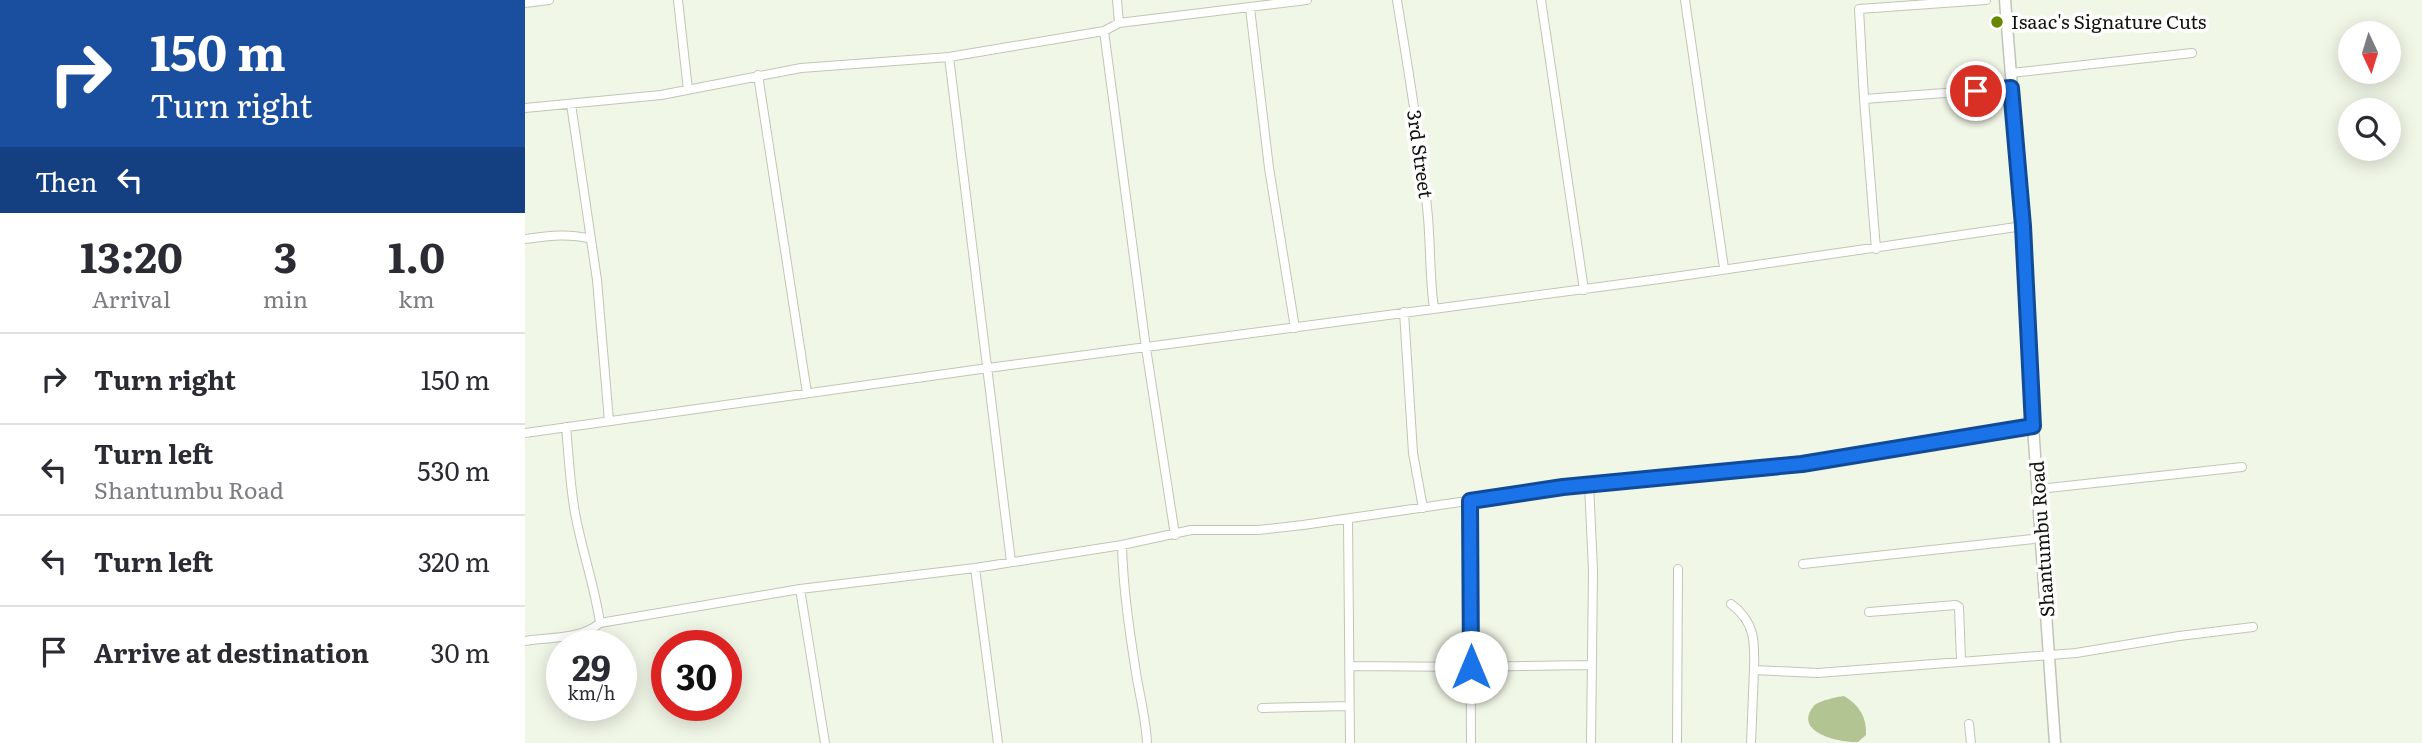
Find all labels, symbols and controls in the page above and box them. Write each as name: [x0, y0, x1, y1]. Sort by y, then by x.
place label: Isaac's Signature Cuts: [2011, 7, 2207, 35]
text: 150 m: [150, 13, 286, 86]
marker: Isaac's Signature Cuts: [1989, 14, 2005, 30]
north arrow: [2338, 21, 2401, 84]
map controls: [2338, 21, 2401, 161]
icon: right: [35, 28, 126, 119]
pin: [1946, 61, 2006, 121]
icon: arrive: [1957, 72, 1995, 110]
text: Turn right: [150, 80, 312, 128]
button: search: [2338, 98, 2401, 161]
street label: 3rd Street: [1401, 108, 1441, 200]
text: Then: [35, 161, 97, 200]
icon: left: [111, 161, 149, 199]
text: 13:20: [80, 224, 183, 286]
text: 3: [274, 224, 297, 286]
text: 1.0: [388, 224, 445, 286]
text: Arrival: [92, 281, 171, 315]
text: min: [263, 281, 308, 315]
text: km: [398, 281, 435, 315]
text: Turn right: [94, 359, 236, 398]
text: 150 m: [421, 359, 490, 398]
icon: right: [35, 360, 73, 398]
text: Turn left: [94, 433, 213, 472]
text: 530 m: [417, 450, 490, 489]
icon: left: [35, 451, 73, 489]
street label: Shantumbu Road: [2022, 460, 2060, 618]
text: Shantumbu Road: [94, 472, 284, 506]
text: Turn left: [94, 541, 213, 580]
text: 320 m: [418, 541, 490, 580]
icon: left: [35, 542, 73, 580]
speed limit sign: 30: [651, 630, 742, 721]
position arrow: [1434, 630, 1508, 704]
text: Arrive at destination: [94, 632, 369, 671]
text: 30 m: [430, 632, 490, 671]
icon: arrive: [35, 633, 73, 671]
text: 29: [572, 640, 611, 692]
text: km/h: [568, 679, 615, 706]

